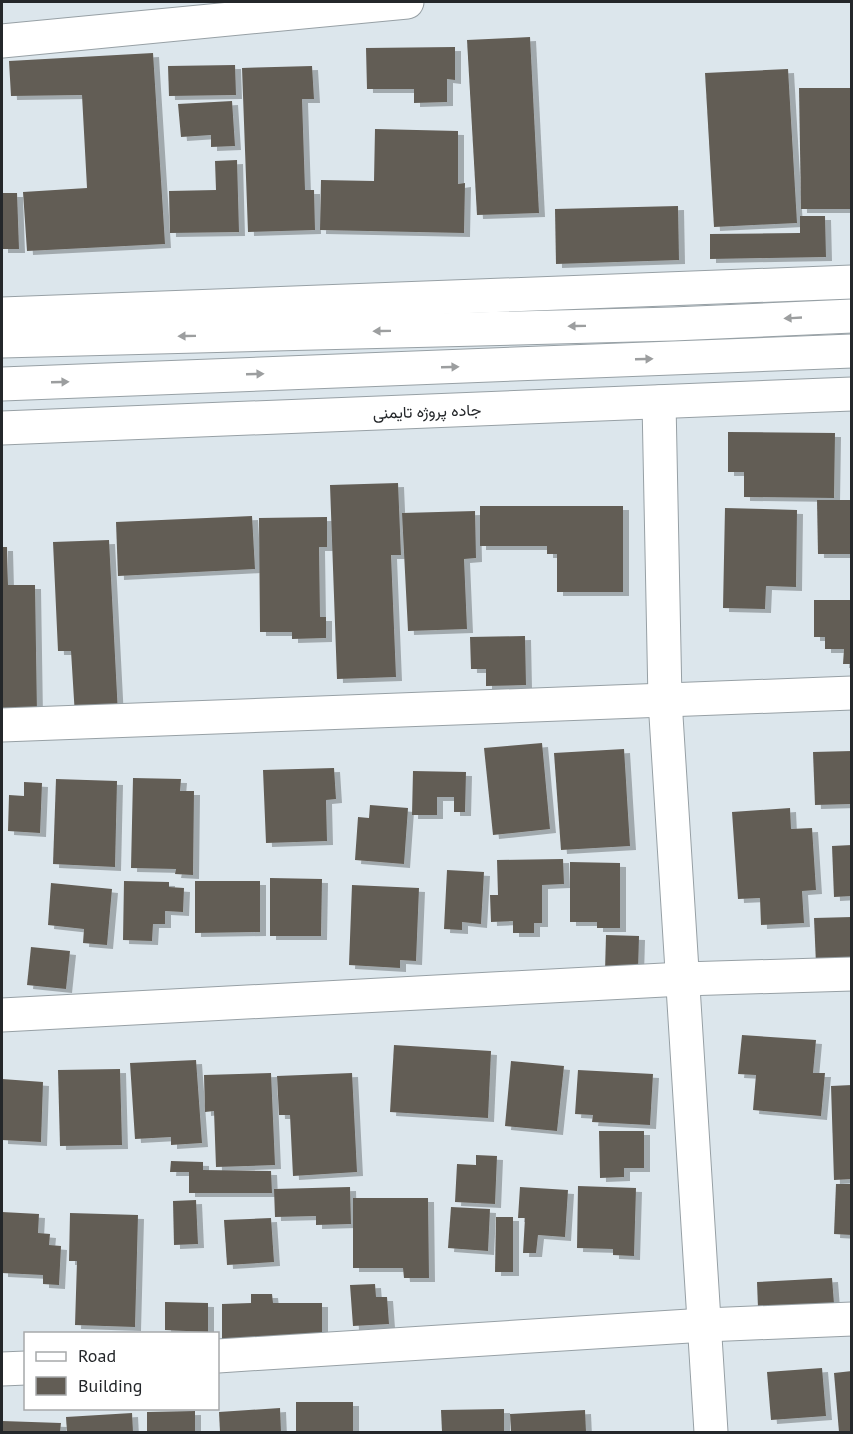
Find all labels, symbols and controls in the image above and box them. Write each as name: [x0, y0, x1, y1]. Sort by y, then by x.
one-way arrow: [784, 314, 803, 323]
one-way arrow: [568, 321, 587, 331]
one-way arrow: [373, 327, 392, 336]
one-way arrow: [178, 332, 197, 341]
one-way arrow: [635, 354, 654, 364]
one-way arrow: [440, 362, 459, 371]
one-way arrow: [245, 370, 264, 379]
one-way arrow: [50, 378, 69, 387]
street label: جاده پروژه تایمنی: [373, 399, 482, 425]
legend: [24, 1332, 219, 1410]
text: Road: [78, 1344, 116, 1367]
text: Building: [78, 1374, 142, 1397]

